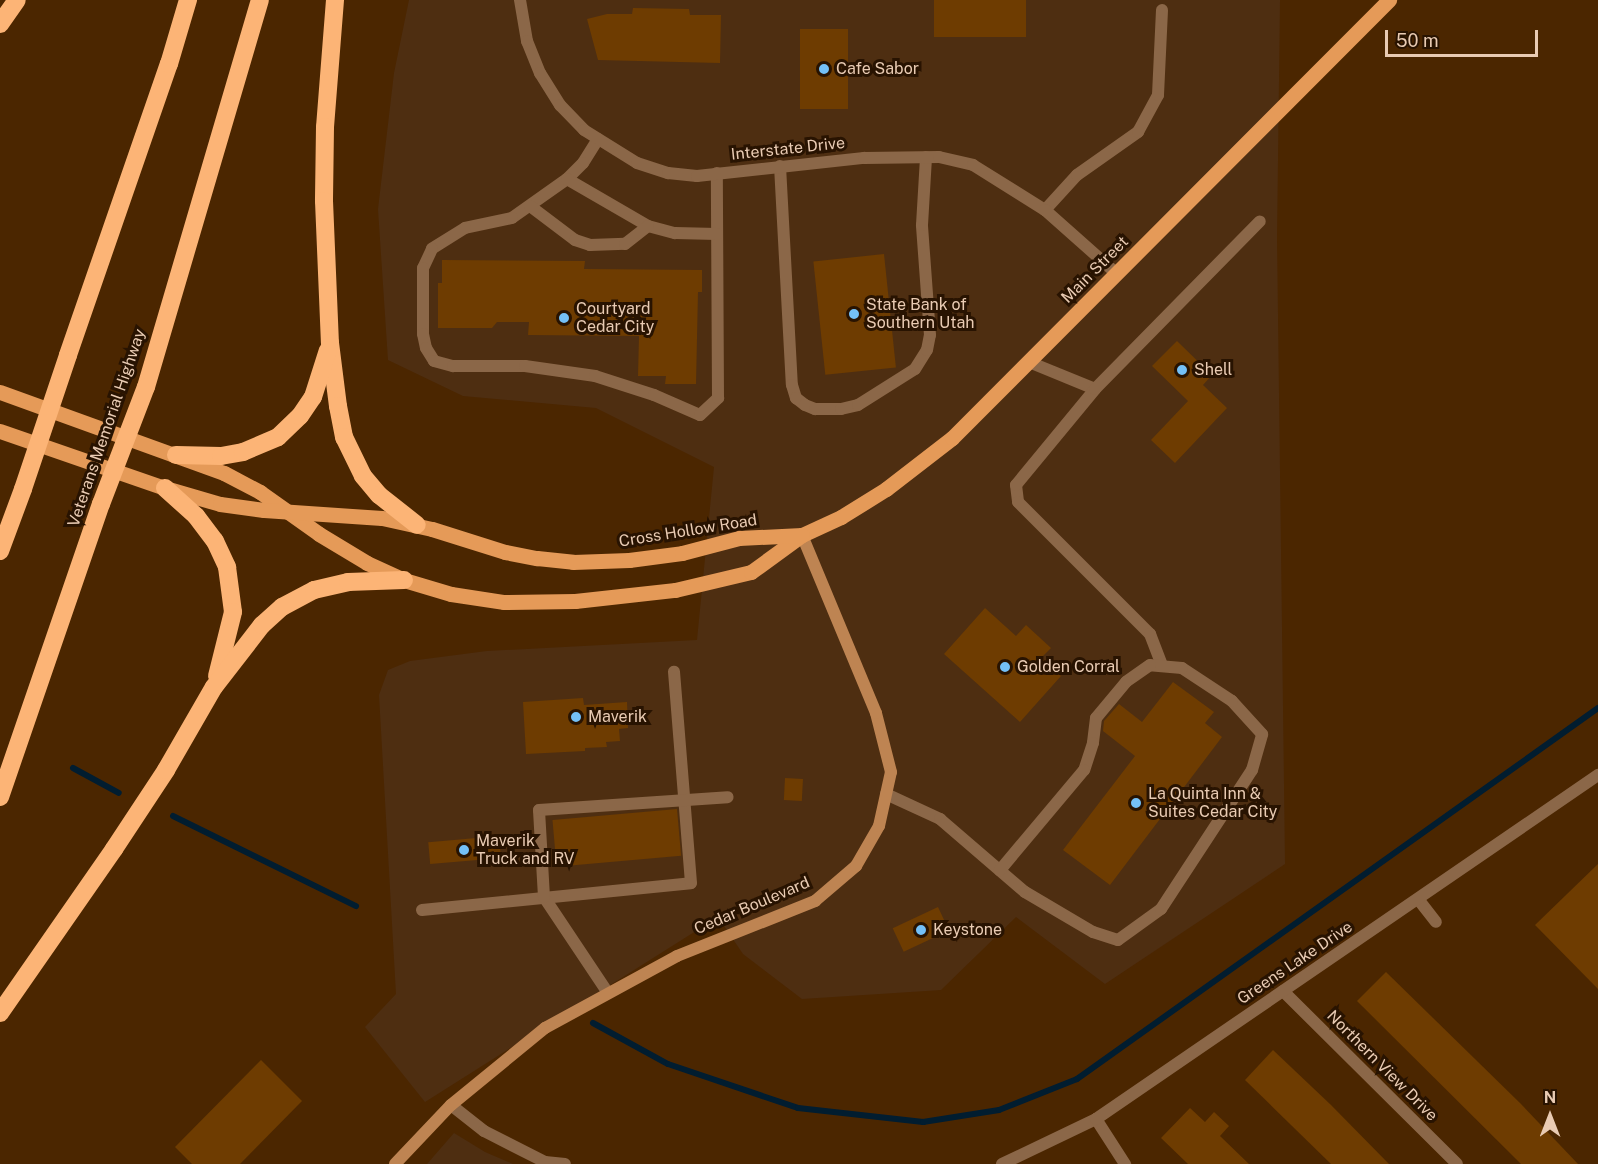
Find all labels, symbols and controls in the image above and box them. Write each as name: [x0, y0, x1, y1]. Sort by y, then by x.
scale bar: [1388, 18, 1541, 56]
text: 50 m: [1396, 30, 1439, 51]
place label: Cafe Sabor: [836, 59, 919, 79]
marker: Cafe Sabor: [817, 62, 831, 76]
street label: Interstate Drive: [730, 133, 846, 165]
street label: Main Street: [1057, 232, 1133, 308]
place label: State Bank of Southern Utah: [866, 295, 975, 333]
place label: Courtyard Cedar City: [576, 299, 654, 337]
marker: State Bank of Southern Utah: [847, 307, 861, 321]
marker: Courtyard Cedar City: [557, 311, 571, 325]
street label: Veterans Memorial Highway: [64, 326, 150, 530]
place label: Shell: [1194, 360, 1232, 380]
marker: Shell: [1175, 363, 1189, 377]
street label: Cross Hollow Road: [618, 511, 758, 551]
place label: Golden Corral: [1017, 657, 1120, 677]
marker: Golden Corral: [998, 660, 1012, 674]
place label: Maverik: [588, 707, 647, 727]
marker: Maverik: [569, 710, 583, 724]
place label: La Quinta Inn & Suites Cedar City: [1148, 784, 1277, 822]
marker: La Quinta Inn & Suites Cedar City: [1129, 796, 1143, 810]
place label: Maverik Truck and RV: [476, 831, 575, 869]
marker: Maverik Truck and RV: [457, 843, 471, 857]
street label: Cedar Boulevard: [691, 873, 813, 939]
street label: Greens Lake Drive: [1234, 917, 1356, 1009]
place label: Keystone: [933, 920, 1002, 940]
marker: Keystone: [914, 923, 928, 937]
street label: Northern View Drive: [1322, 1006, 1442, 1126]
north arrow: [1520, 1086, 1580, 1146]
text: N: [1544, 1088, 1556, 1107]

